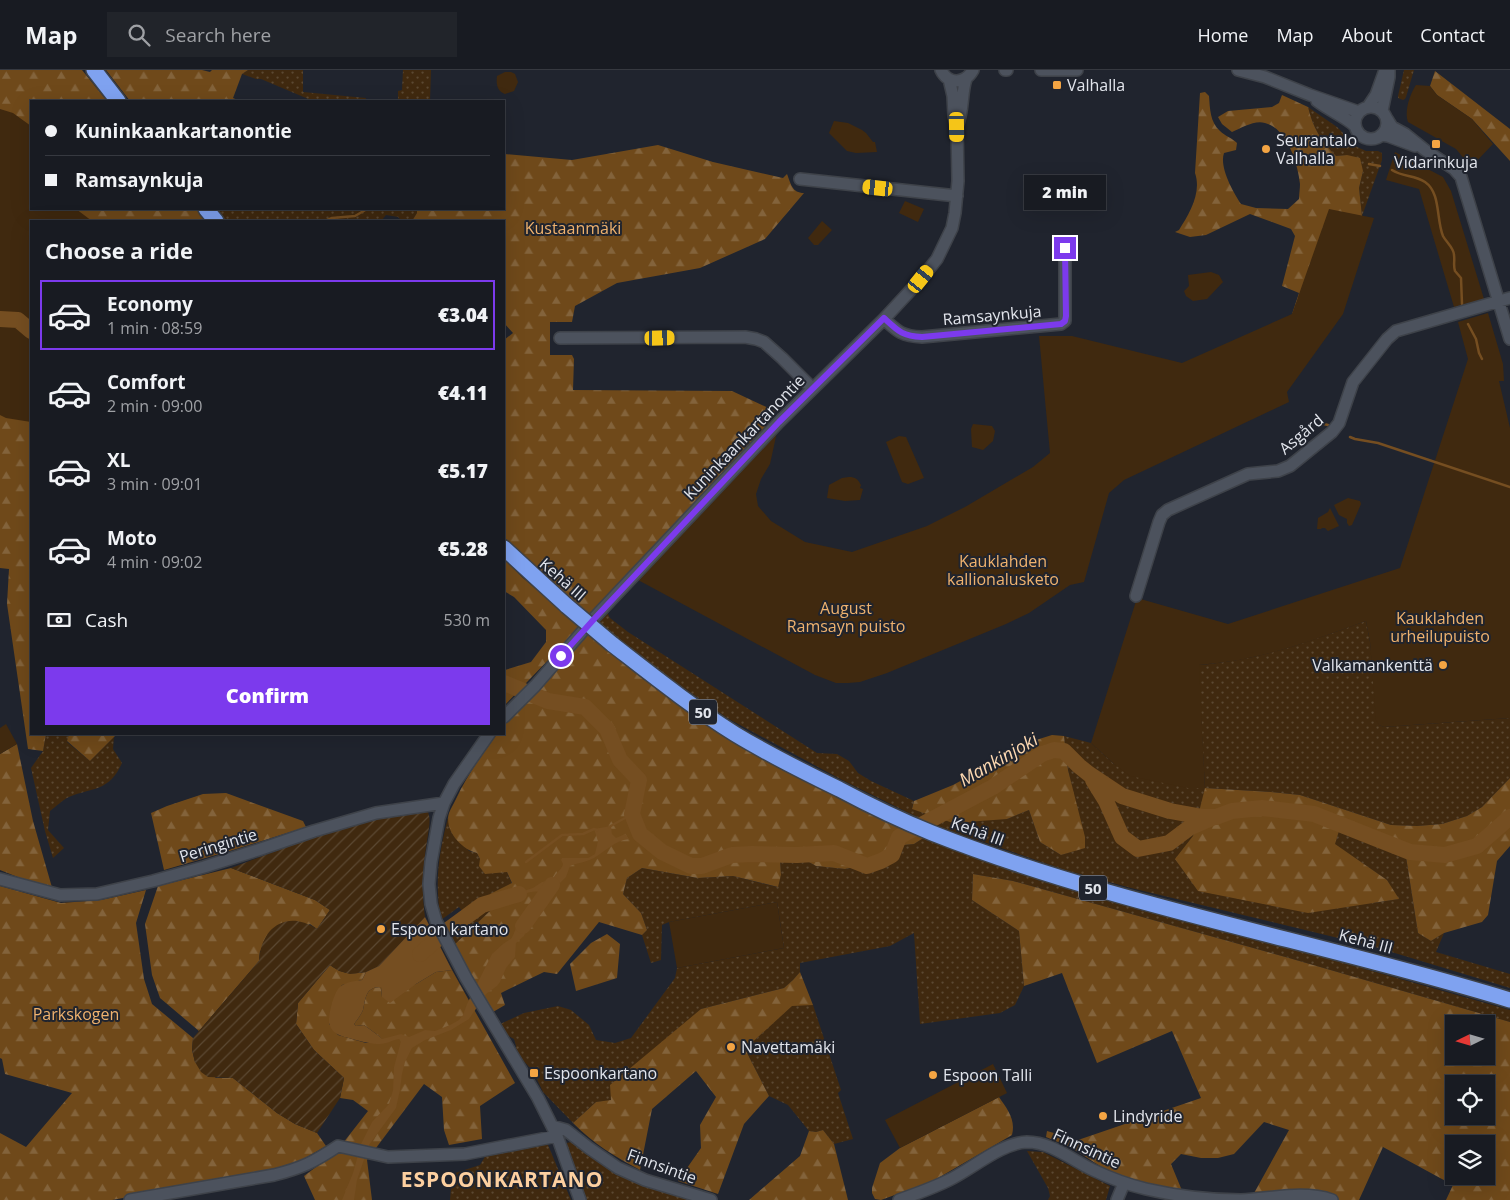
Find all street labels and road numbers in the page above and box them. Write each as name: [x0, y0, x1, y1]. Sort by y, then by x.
street label: Ramsaynkuja: [942, 300, 1042, 330]
street label: Kuninkaankartanontie: [679, 370, 809, 504]
street label: Asgård: [1274, 409, 1328, 459]
street label: Kehä III: [535, 553, 591, 605]
road number: 50: [689, 700, 717, 724]
street label: Kehä III: [948, 811, 1008, 851]
street label: Peringintie: [176, 823, 260, 867]
road number: 50: [1079, 876, 1107, 900]
street label: Kehä III: [1337, 923, 1395, 959]
street label: Finnsintie: [1050, 1123, 1124, 1173]
street label: Finnsintie: [624, 1143, 700, 1189]

